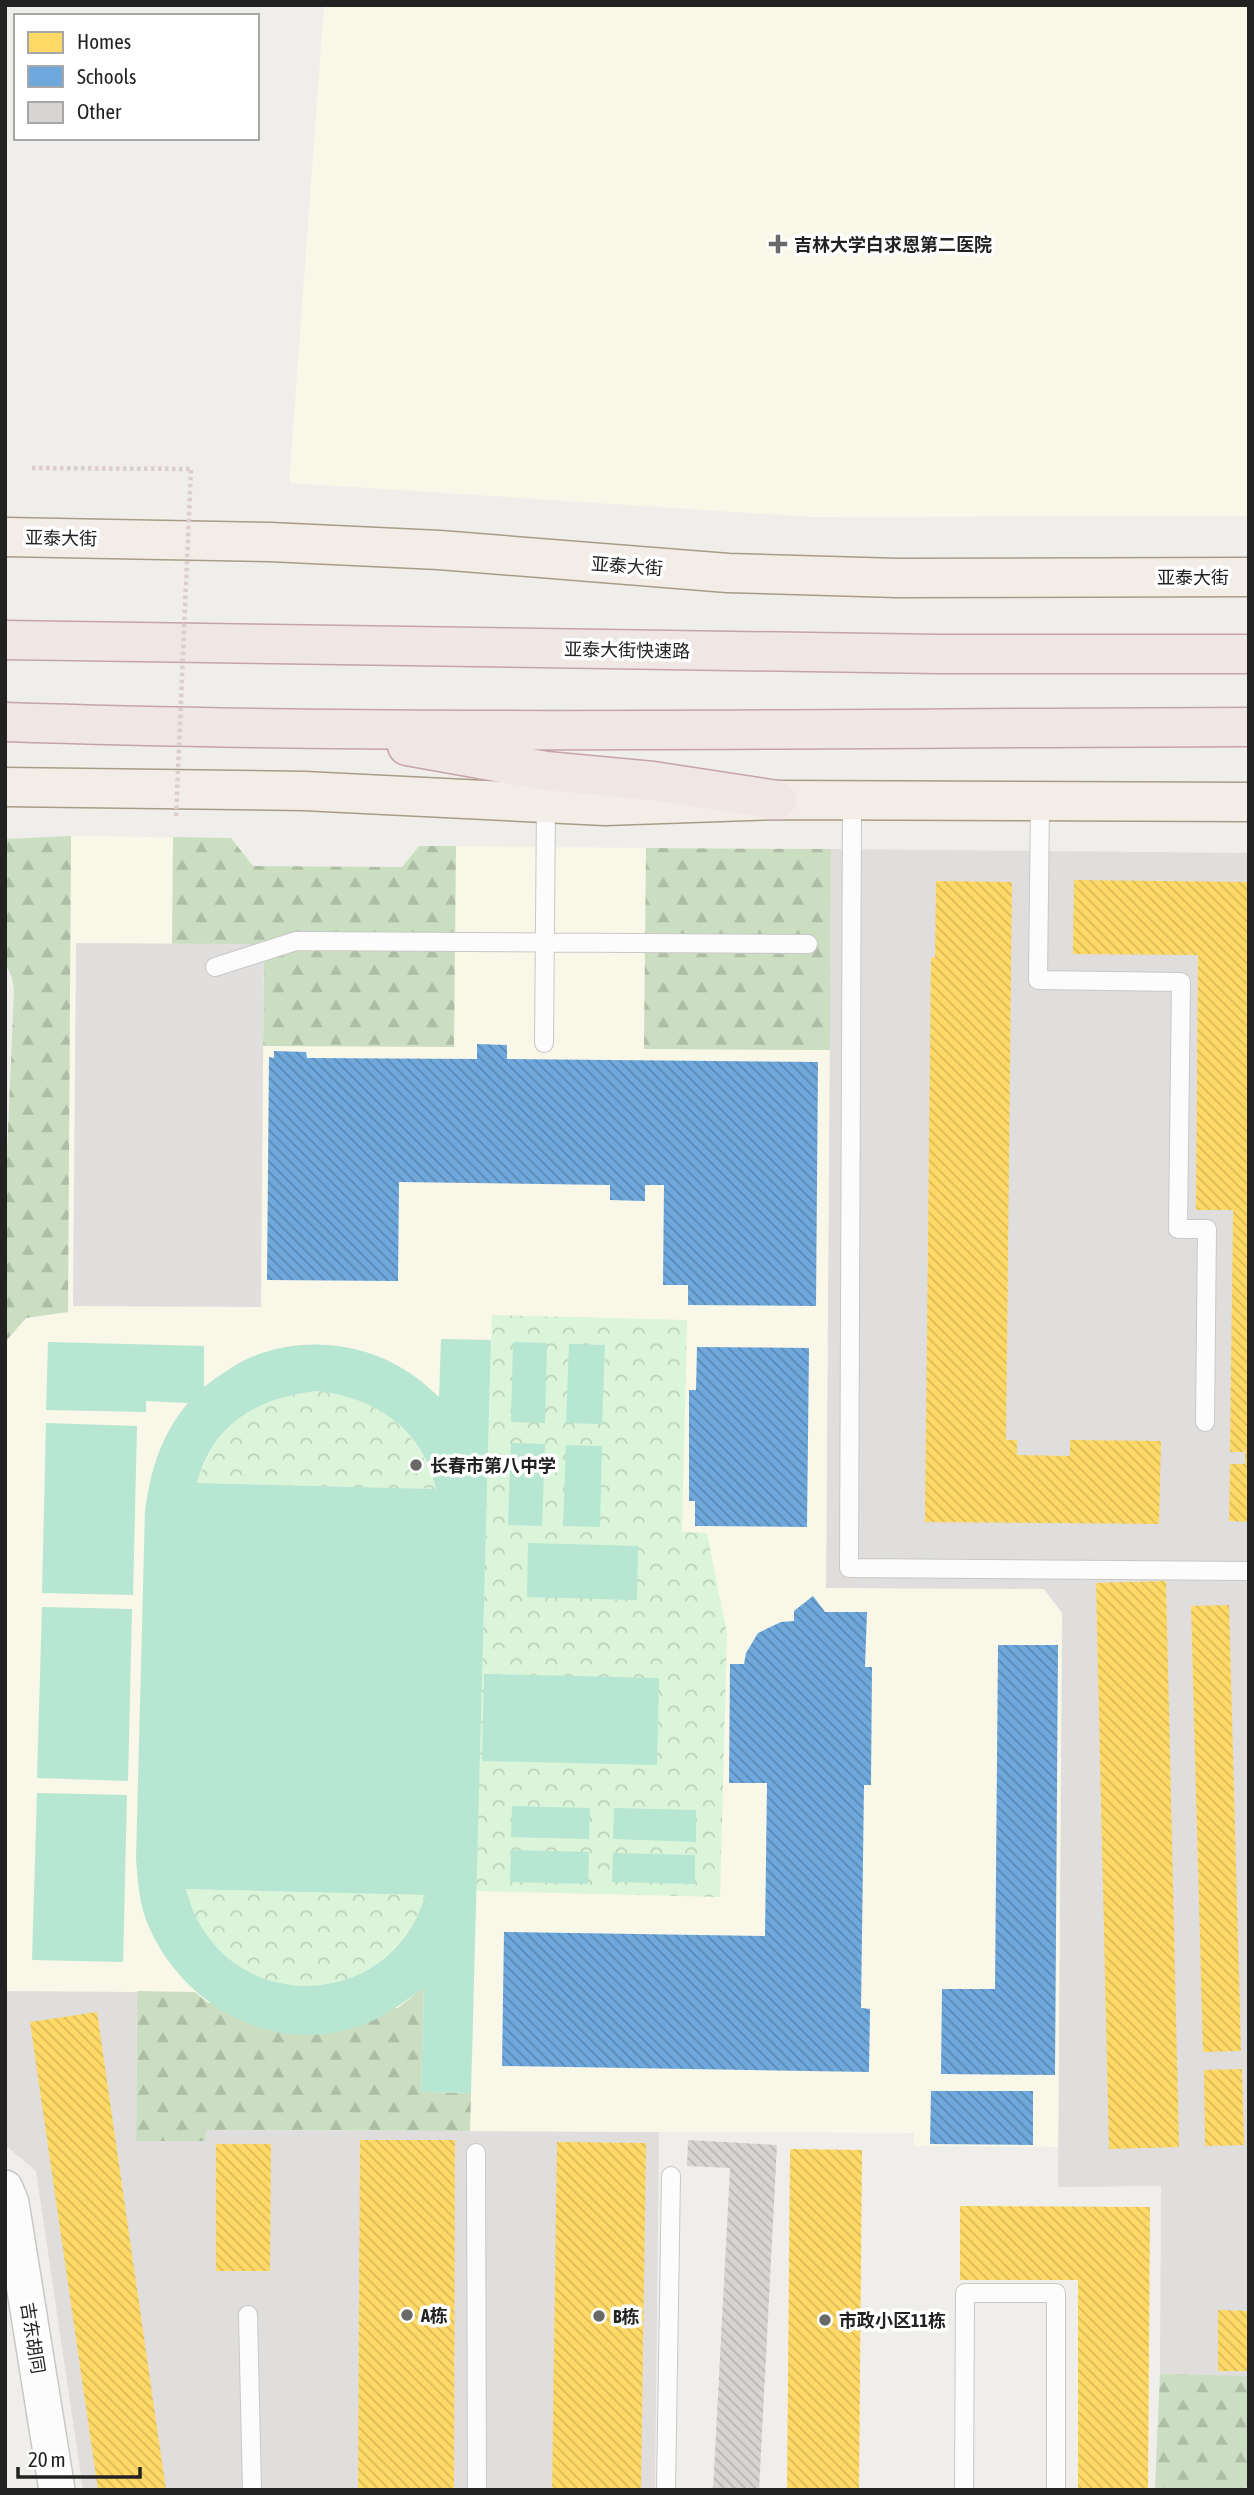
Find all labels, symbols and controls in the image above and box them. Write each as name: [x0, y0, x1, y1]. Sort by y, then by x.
legend: [14, 14, 259, 140]
text: Homes: [77, 29, 131, 53]
text: Schools: [77, 64, 137, 88]
text: Other: [77, 99, 122, 123]
marker: 吉林大学白求恩第二医院: [768, 234, 788, 254]
place label: 吉林大学白求恩第二医院: [794, 234, 992, 255]
street label: 亚泰大街: [25, 527, 97, 549]
street label: 亚泰大街: [590, 553, 664, 579]
street label: 亚泰大街: [1157, 567, 1229, 588]
street label: 亚泰大街快速路: [564, 638, 690, 662]
place label: 长春市第八中学: [430, 1455, 556, 1476]
marker: 长春市第八中学: [408, 1457, 424, 1473]
street label: 吉东胡同: [17, 2301, 49, 2375]
place label: A栋: [420, 2305, 448, 2326]
place label: B栋: [613, 2306, 640, 2327]
marker: A栋: [399, 2307, 415, 2323]
marker: B栋: [591, 2308, 607, 2324]
place label: 市政小区11栋: [839, 2310, 946, 2331]
marker: 市政小区11栋: [817, 2312, 833, 2328]
scale bar: [18, 2436, 140, 2480]
text: 20 m: [28, 2447, 66, 2471]

